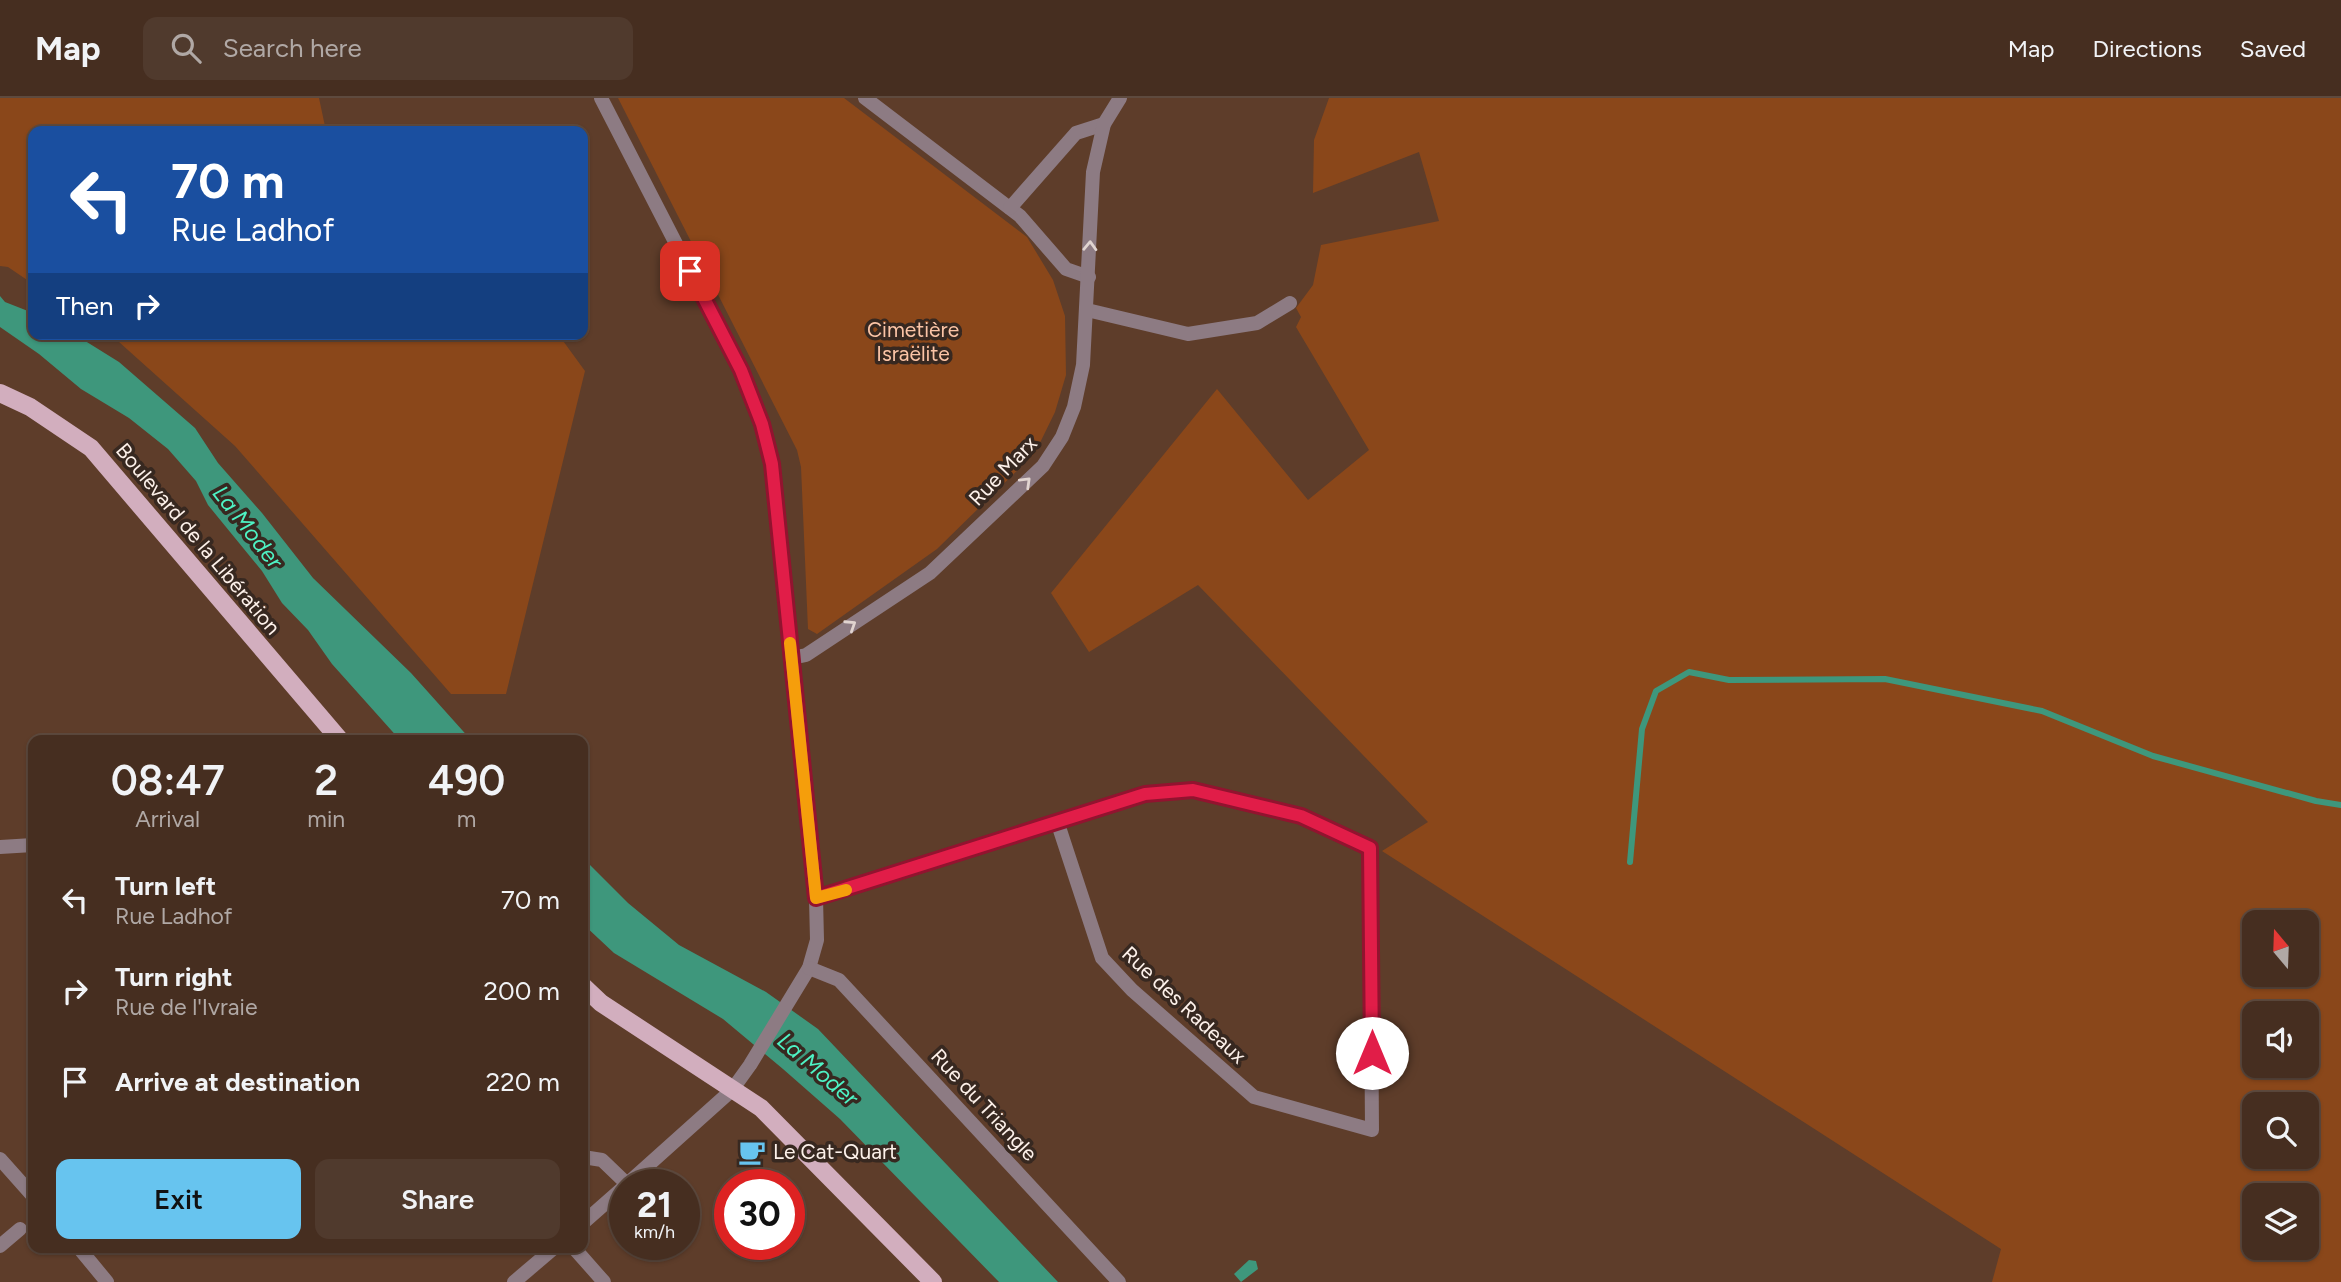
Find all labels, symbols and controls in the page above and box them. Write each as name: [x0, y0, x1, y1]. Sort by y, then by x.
search box: [143, 17, 633, 80]
text: Map: [35, 29, 101, 68]
icon: search: [167, 29, 205, 67]
text: Search here: [223, 32, 362, 64]
text: Map: [2008, 34, 2054, 63]
text: Directions: [2092, 34, 2202, 63]
text: Saved: [2240, 34, 2306, 63]
text: 70 m: [171, 151, 284, 210]
icon: left: [56, 154, 147, 245]
text: Rue Ladhof: [171, 211, 334, 249]
one-way arrow: [1082, 240, 1097, 251]
pin: [660, 241, 720, 301]
icon: arrive: [671, 252, 709, 290]
icon: right: [128, 287, 166, 325]
text: Then: [56, 290, 114, 322]
park label: Cimetière Israëlite: [867, 317, 959, 366]
street label: Rue Marx: [963, 431, 1042, 511]
street label: Boulevard de la Libération: [111, 438, 286, 639]
one-way arrow: [1018, 477, 1031, 490]
water label: La Moder: [207, 480, 290, 575]
one-way arrow: [843, 621, 856, 633]
text: 08:47: [111, 755, 225, 806]
text: 2: [314, 755, 338, 806]
text: 490: [428, 755, 505, 806]
text: Arrival: [135, 805, 200, 833]
text: min: [307, 805, 345, 833]
text: m: [457, 805, 476, 833]
text: Turn left: [115, 870, 216, 902]
icon: left: [56, 881, 94, 919]
text: 70 m: [501, 884, 560, 916]
text: Rue Ladhof: [115, 902, 232, 930]
north arrow: [2242, 910, 2319, 987]
map controls: [2242, 910, 2319, 1260]
street label: Rue des Radeaux: [1117, 941, 1251, 1068]
text: Turn right: [115, 961, 232, 993]
icon: right: [56, 972, 94, 1010]
text: 200 m: [484, 975, 560, 1007]
text: Rue de l'Ivraie: [115, 993, 257, 1021]
button: sound: [2242, 1001, 2319, 1078]
position arrow: [1335, 1016, 1409, 1090]
water label: La Moder: [772, 1026, 865, 1112]
street label: Rue du Triangle: [926, 1043, 1043, 1166]
icon: arrive: [56, 1063, 94, 1101]
text: Arrive at destination: [115, 1066, 360, 1098]
text: 220 m: [486, 1066, 560, 1098]
button: search: [2242, 1092, 2319, 1169]
cafe icon: Le Cat-Quart: [737, 1137, 767, 1167]
place label: Le Cat-Quart: [773, 1139, 897, 1164]
button: Exit: [56, 1159, 301, 1239]
button: Share: [315, 1159, 560, 1239]
speed limit sign: 30: [714, 1169, 805, 1260]
button: layers: [2242, 1183, 2319, 1260]
text: 21: [637, 1184, 672, 1226]
text: km/h: [634, 1221, 675, 1243]

